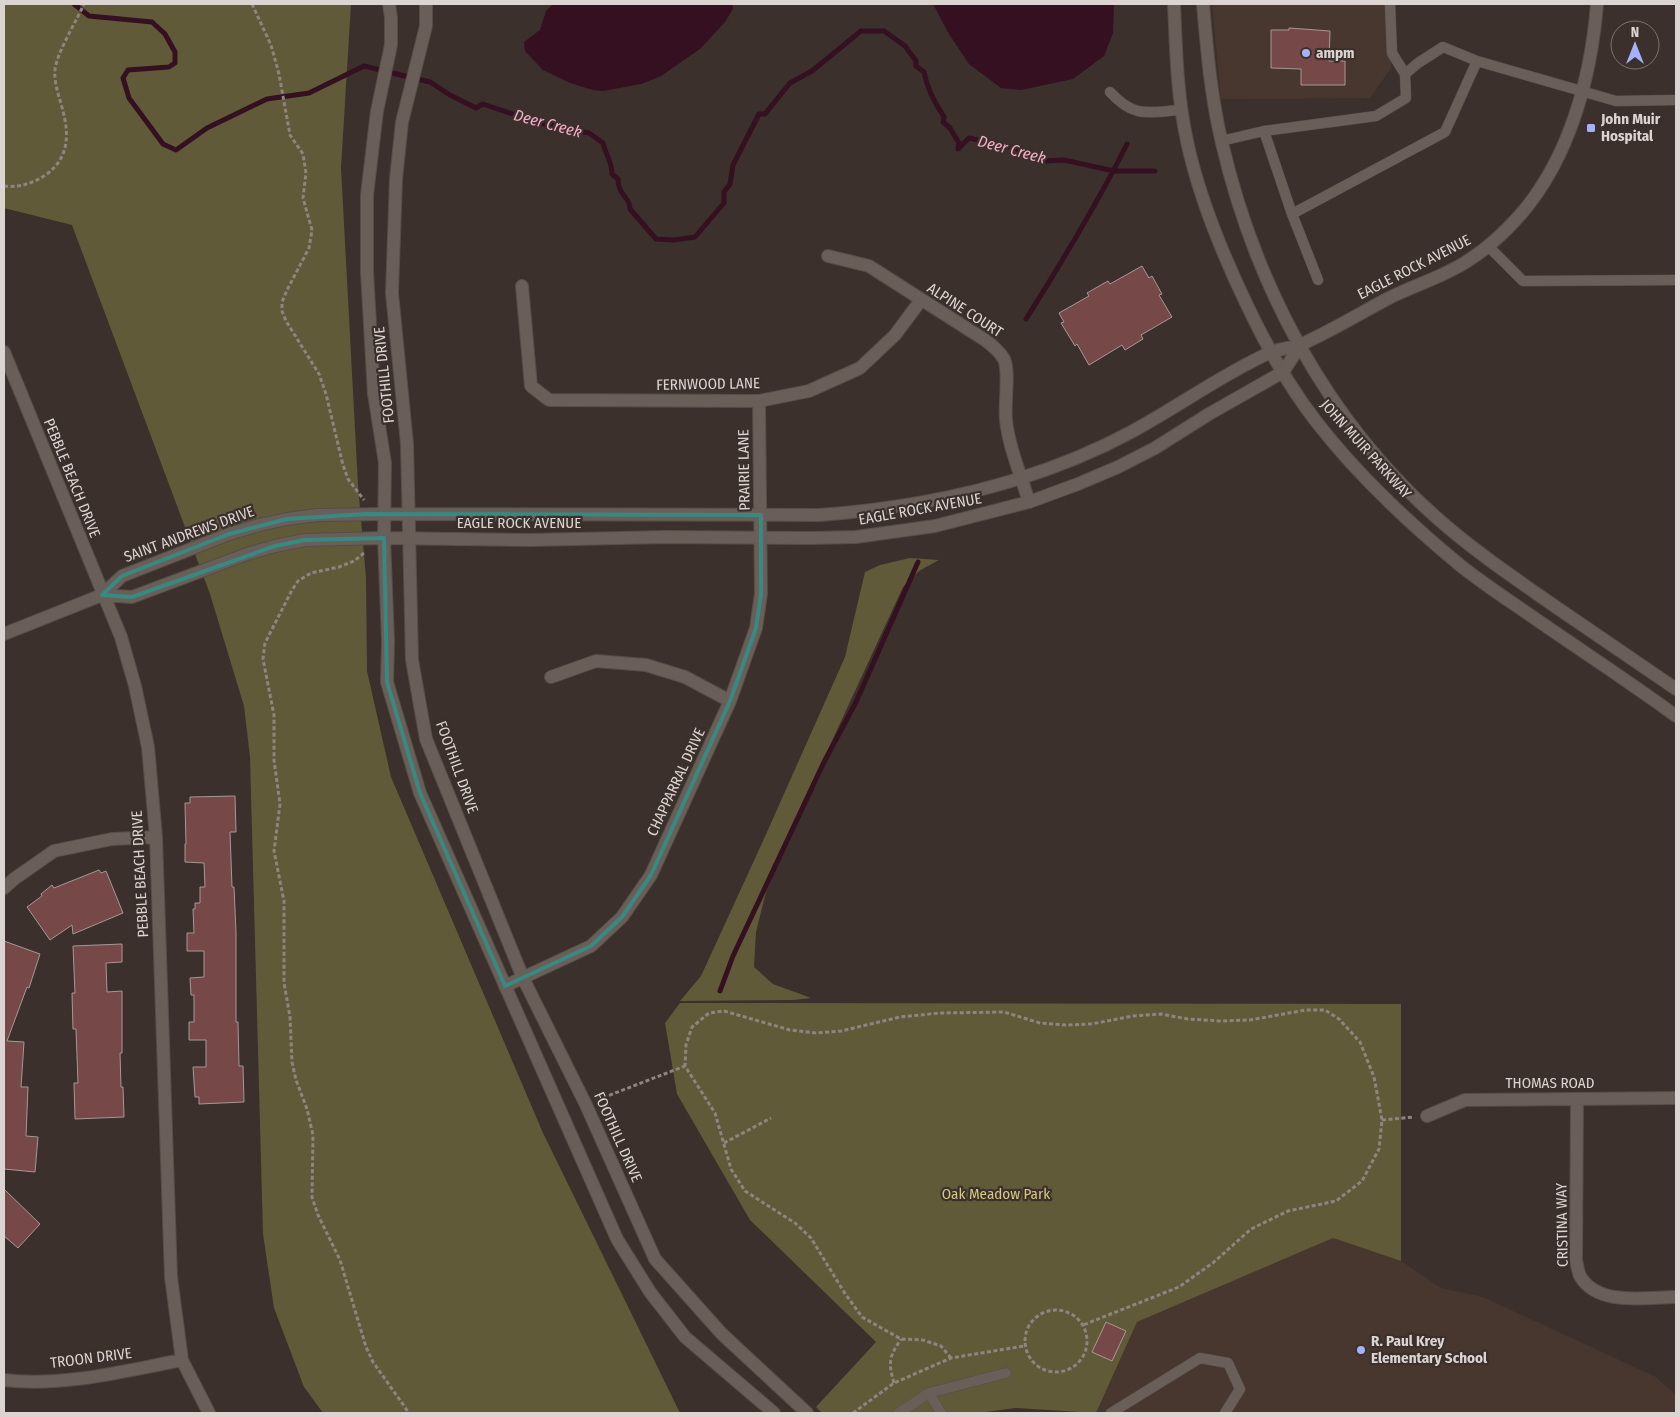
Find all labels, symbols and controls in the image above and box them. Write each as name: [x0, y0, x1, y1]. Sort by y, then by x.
north arrow: [1610, 20, 1660, 70]
text: N: [1631, 24, 1639, 41]
place label: ampm: [1316, 44, 1355, 62]
marker: ampm: [1300, 47, 1312, 59]
water label: Deer Creek: [512, 105, 584, 142]
place label: John Muir Hospital: [1600, 110, 1661, 145]
marker: John Muir Hospital: [1585, 122, 1597, 134]
water label: Deer Creek: [976, 131, 1048, 168]
street label: EAGLE ROCK AVENUE: [1354, 231, 1474, 303]
street label: ALPINE COURT: [924, 279, 1006, 341]
street label: FOOTHILL DRIVE: [370, 326, 398, 424]
street label: FERNWOOD LANE: [656, 374, 760, 394]
street label: JOHN MUIR PARKWAY: [1317, 396, 1416, 503]
street label: PEBBLE BEACH DRIVE: [40, 416, 104, 540]
street label: PRAIRIE LANE: [734, 429, 754, 511]
street label: EAGLE ROCK AVENUE: [857, 489, 983, 529]
street label: SAINT ANDREWS DRIVE: [121, 502, 257, 566]
street label: EAGLE ROCK AVENUE: [457, 514, 581, 532]
street label: FOOTHILL DRIVE: [432, 718, 482, 816]
street label: CHAPPARRAL DRIVE: [643, 725, 709, 839]
street label: PEBBLE BEACH DRIVE: [128, 810, 152, 938]
street label: THOMAS ROAD: [1506, 1074, 1594, 1092]
street label: FOOTHILL DRIVE: [590, 1089, 646, 1185]
street label: CRISTINA WAY: [1552, 1182, 1572, 1267]
park label: Oak Meadow Park: [942, 1185, 1050, 1203]
place label: R. Paul Krey Elementary School: [1371, 1332, 1488, 1367]
street label: TROON DRIVE: [49, 1344, 133, 1372]
marker: R. Paul Krey Elementary School: [1355, 1344, 1367, 1356]

